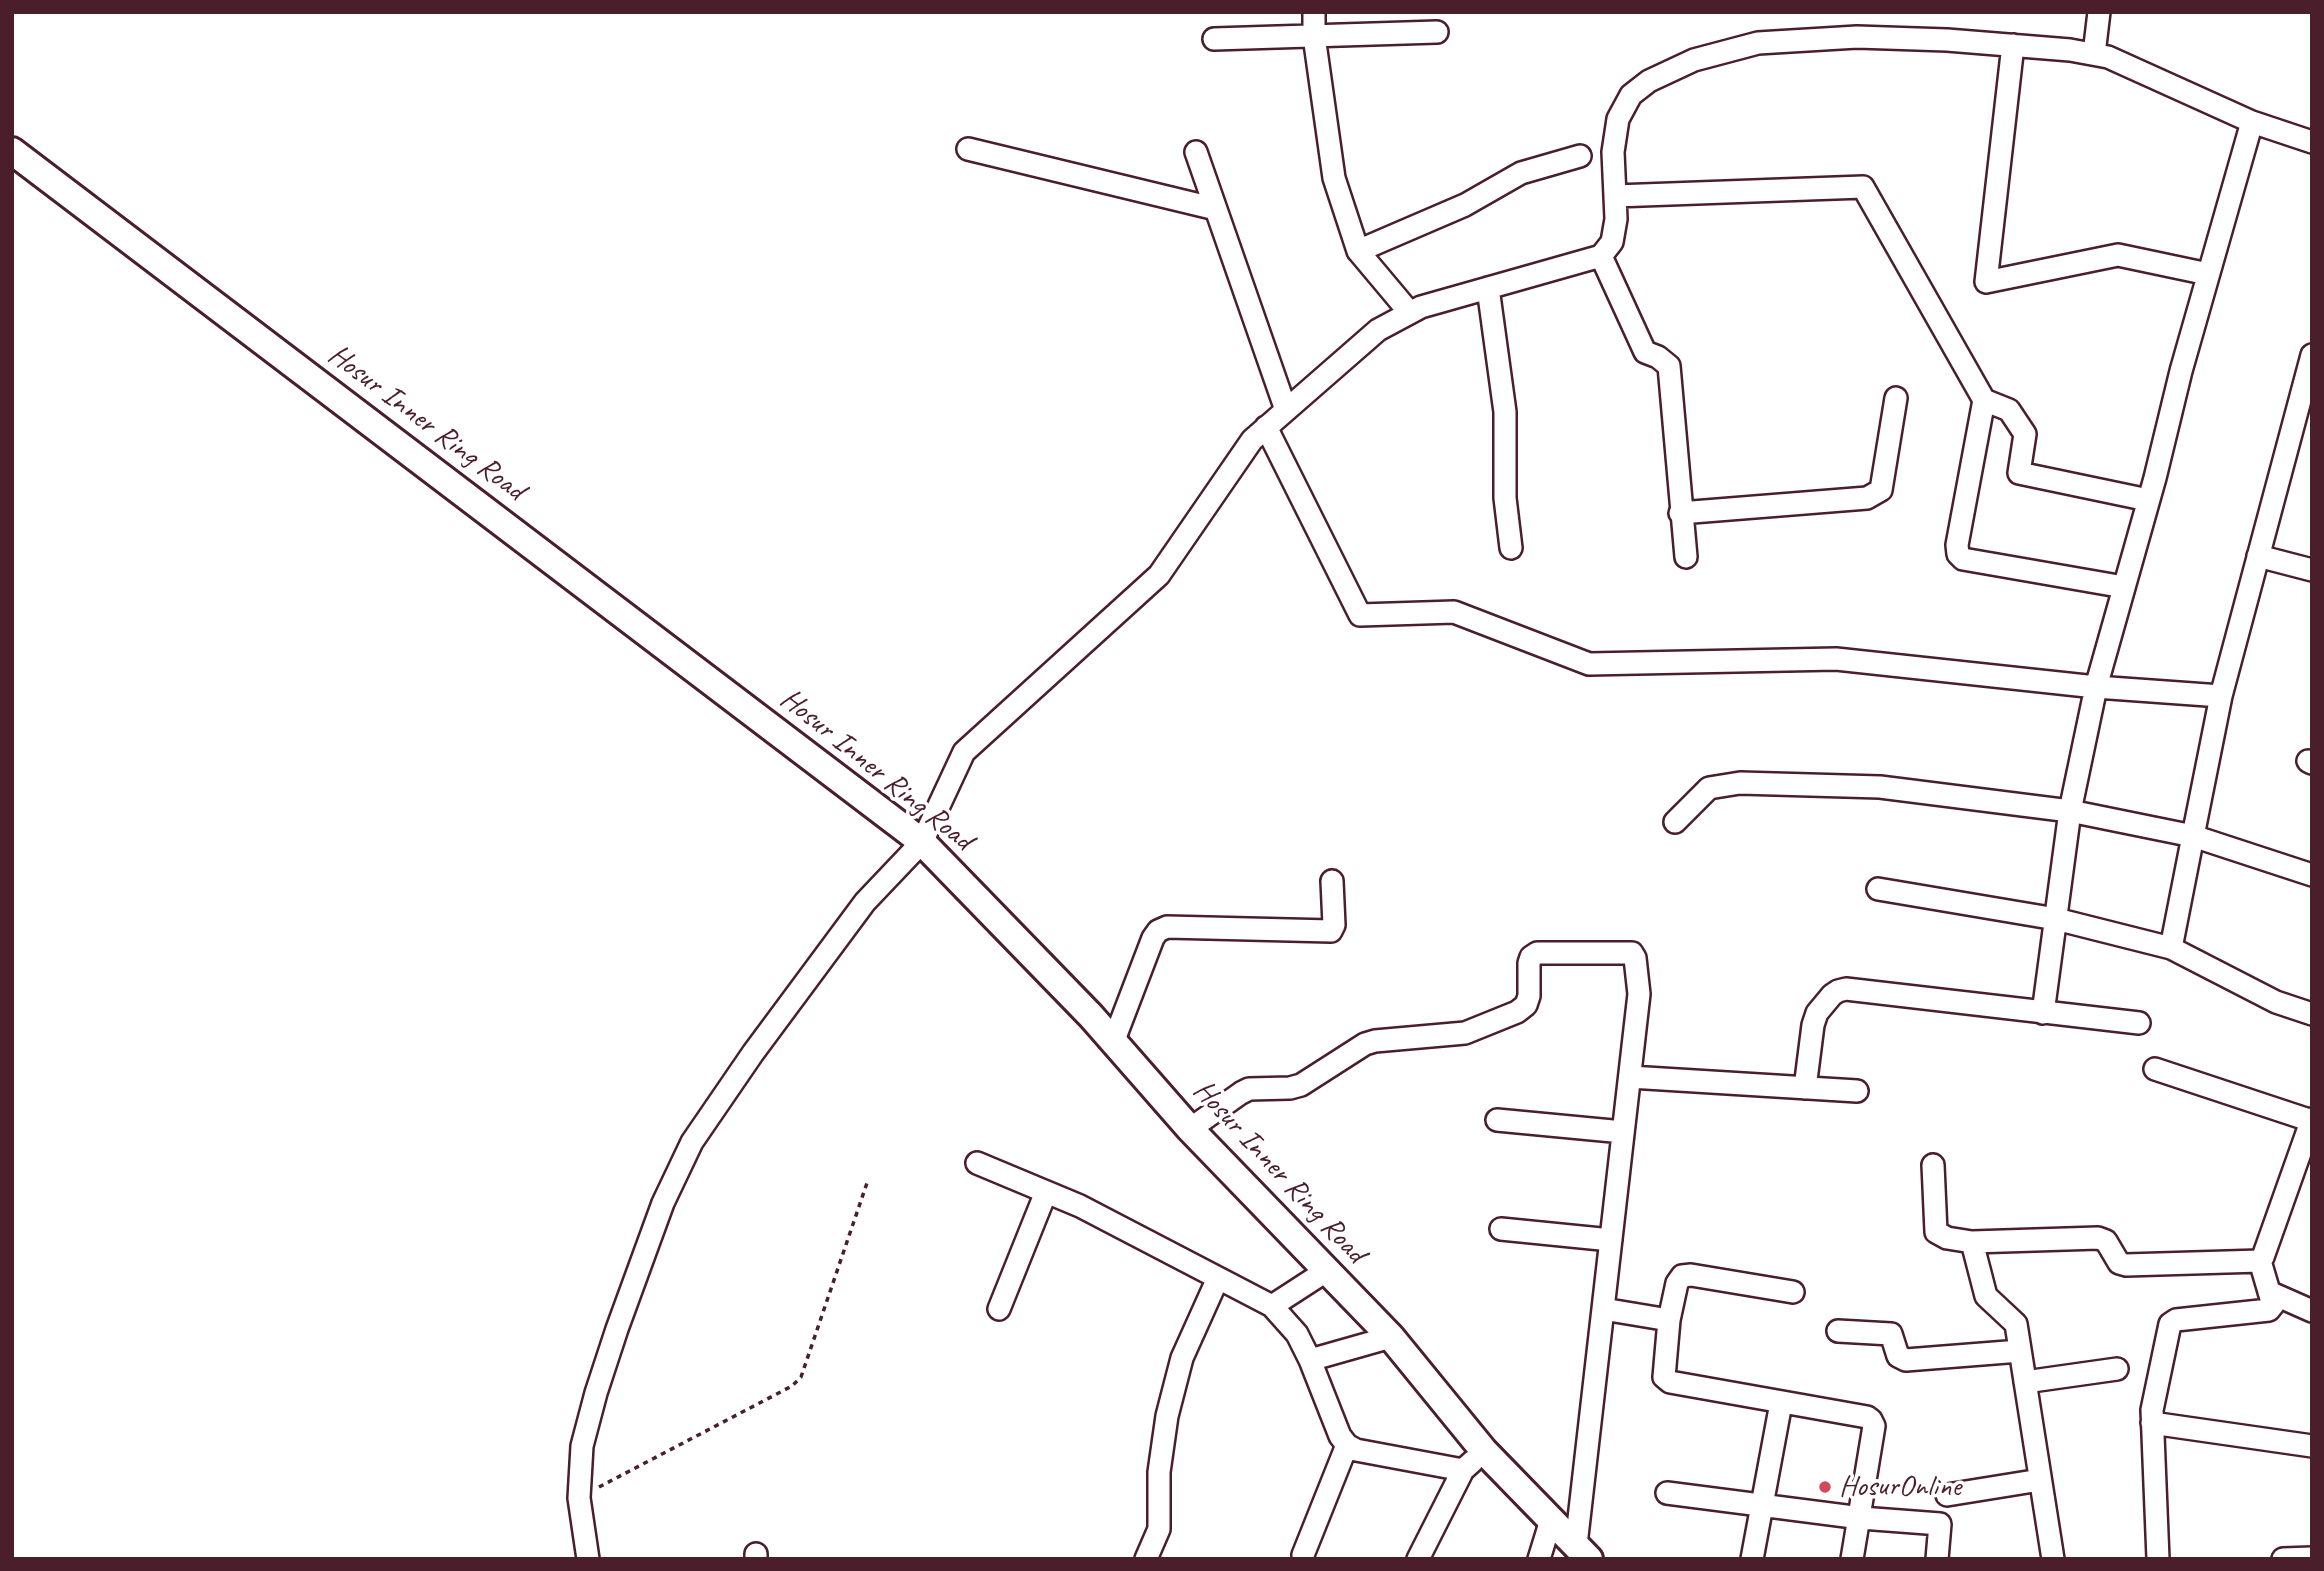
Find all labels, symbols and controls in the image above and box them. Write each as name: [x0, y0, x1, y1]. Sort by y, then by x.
street label: Hosur Inner Ring Road: [321, 337, 531, 509]
street label: Hosur Inner Ring Road: [773, 682, 979, 858]
street label: Hosur Inner Ring Road: [1185, 1073, 1373, 1271]
place label: HosurOnline: [1839, 1469, 1961, 1505]
marker: HosurOnline: [1817, 1479, 1833, 1495]

